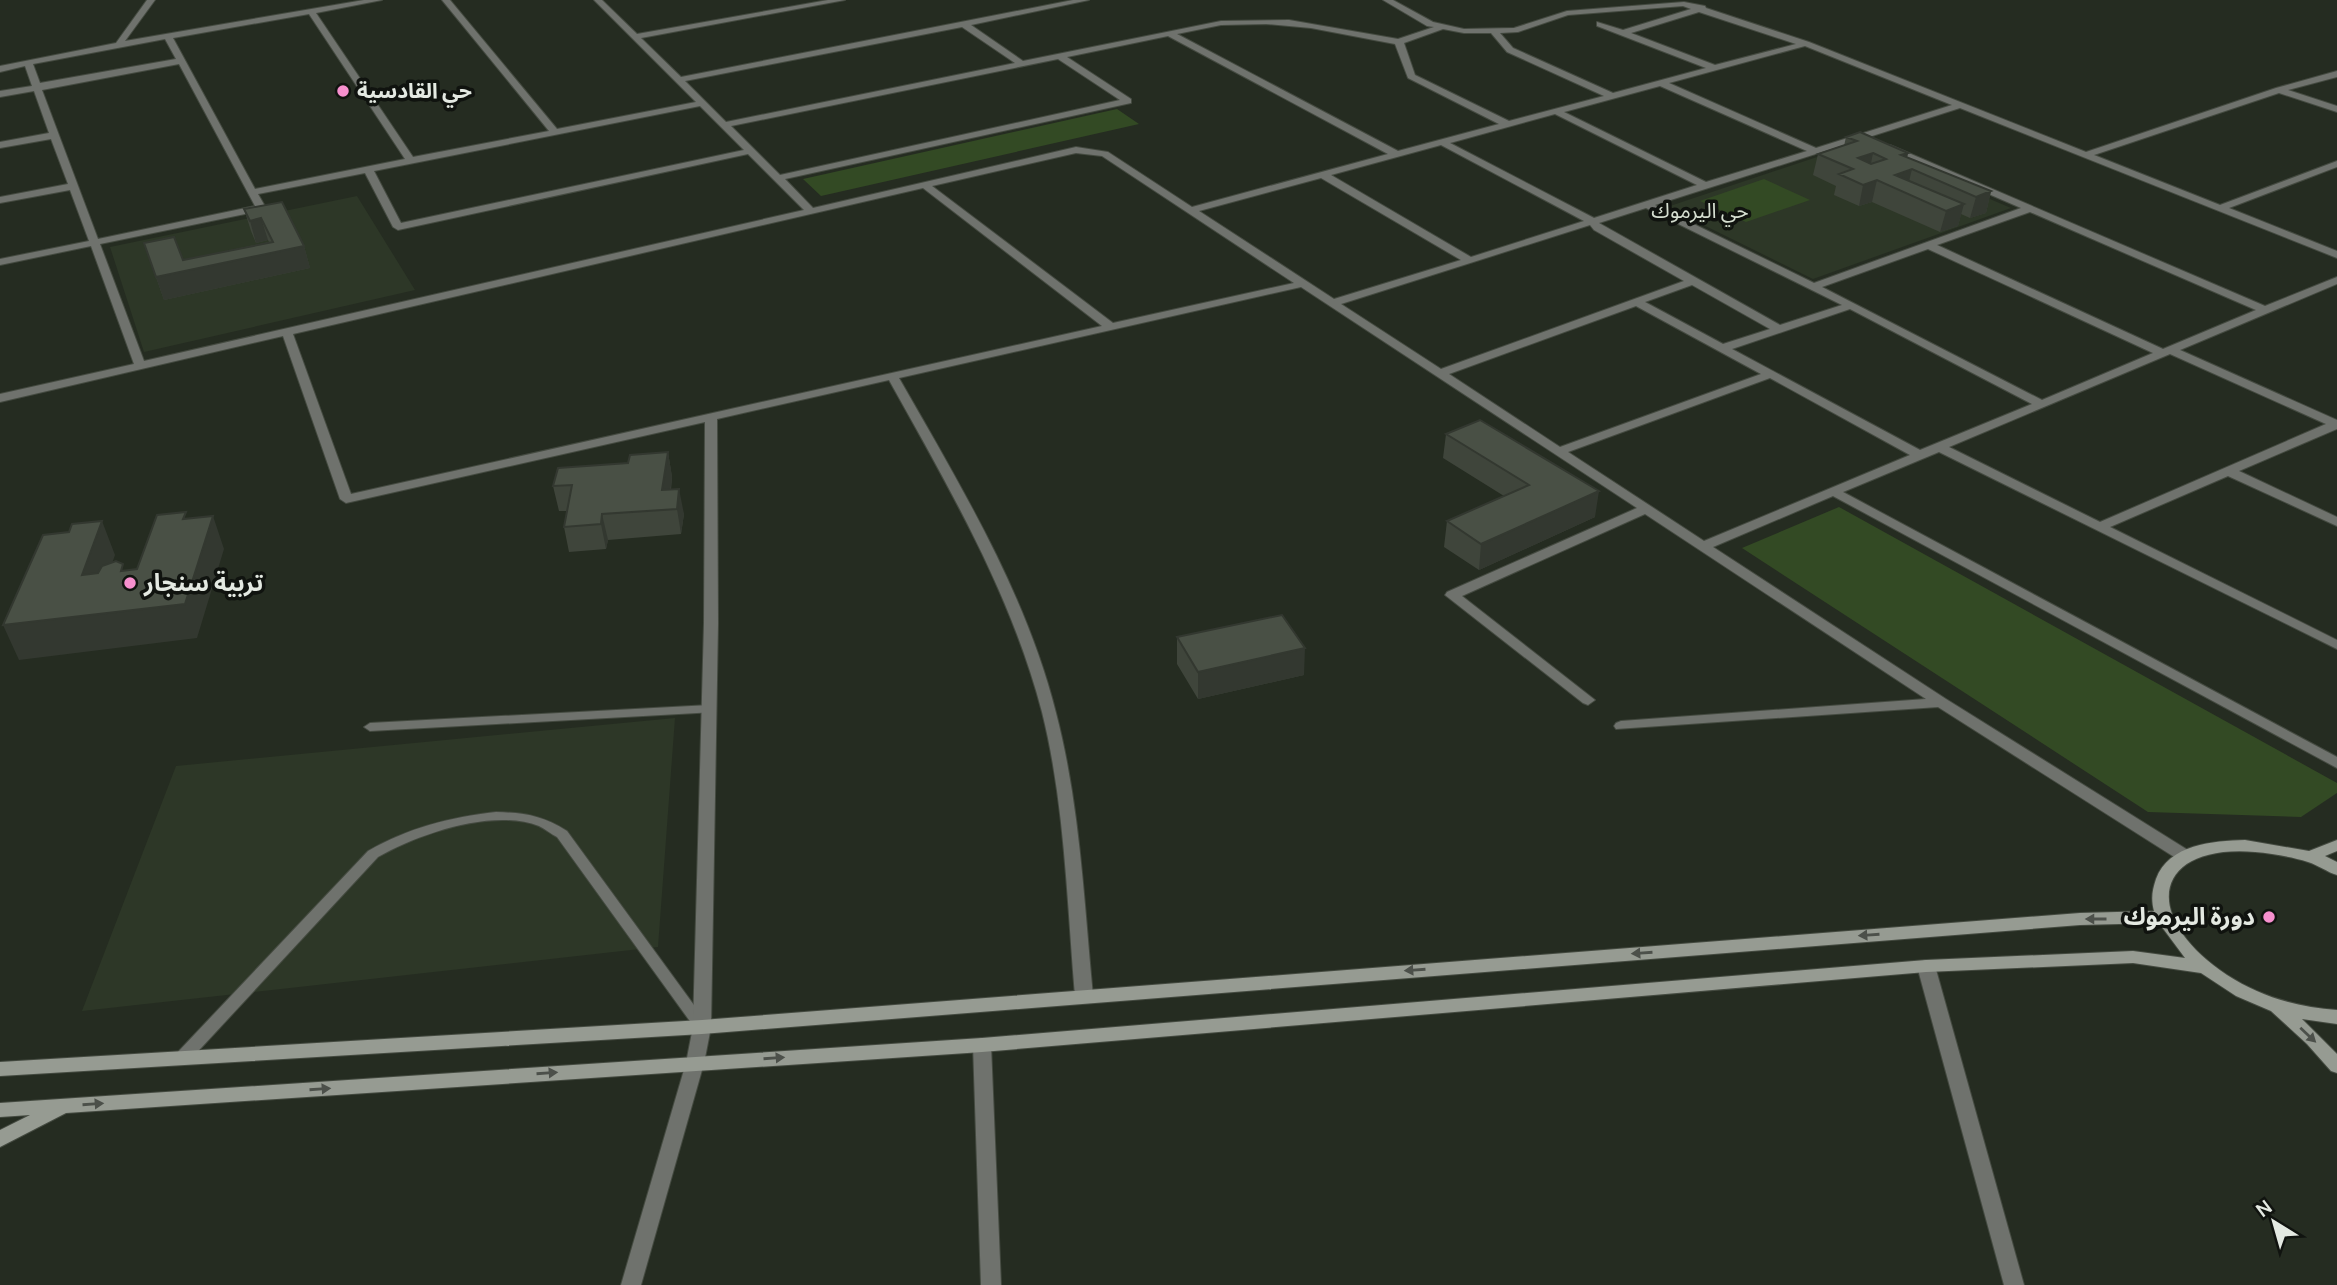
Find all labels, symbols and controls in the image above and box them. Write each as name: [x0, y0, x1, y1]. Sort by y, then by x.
place label: حي القادسية: [357, 76, 472, 108]
marker: حي القادسية: [335, 83, 351, 99]
district label: حي اليرموك: [1651, 196, 1749, 227]
place label: تربية سنجار: [143, 565, 264, 598]
marker: تربية سنجار: [122, 575, 138, 591]
place label: دورة اليرموك: [2123, 899, 2255, 932]
marker: دورة اليرموك: [2261, 909, 2277, 925]
one-way arrow: [2084, 913, 2106, 925]
one-way arrow: [1857, 930, 1879, 941]
one-way arrow: [1631, 948, 1653, 959]
one-way arrow: [1404, 965, 1426, 976]
one-way arrow: [2299, 1026, 2316, 1042]
one-way arrow: [763, 1052, 785, 1063]
one-way arrow: [536, 1067, 558, 1078]
one-way arrow: [309, 1083, 331, 1094]
one-way arrow: [82, 1098, 104, 1109]
north arrow: [2239, 1187, 2309, 1257]
text: N: [2250, 1194, 2277, 1223]

